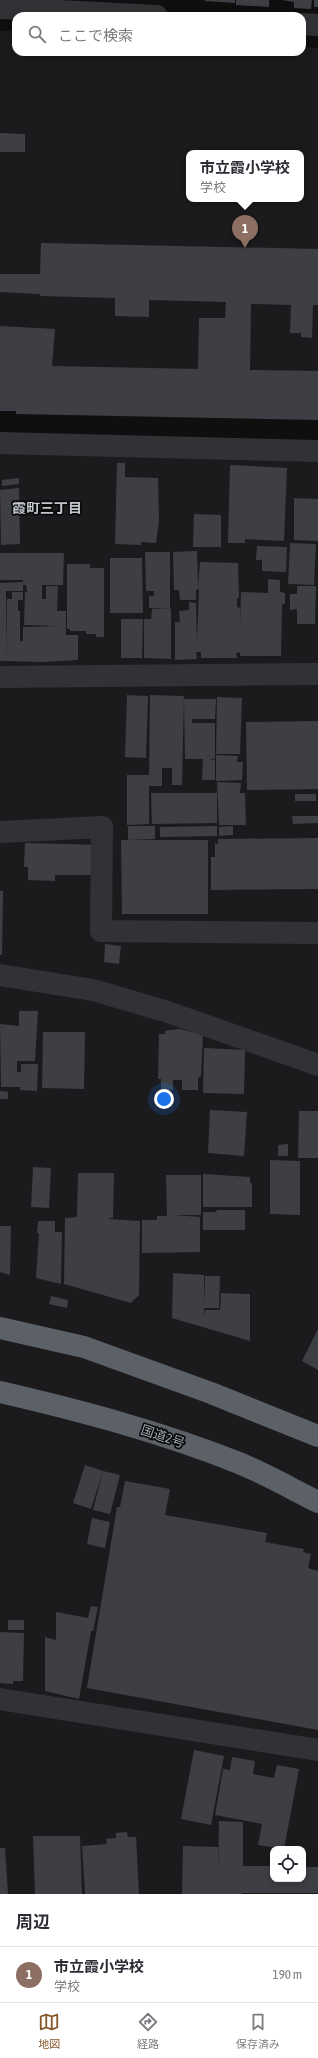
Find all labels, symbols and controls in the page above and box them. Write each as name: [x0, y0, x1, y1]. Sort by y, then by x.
search box: [12, 12, 306, 56]
icon: search: [26, 23, 48, 45]
text: ここで検索: [58, 27, 133, 44]
popup: [186, 150, 304, 202]
text: 市立霞小学校: [200, 159, 290, 176]
text: 学校: [200, 180, 226, 195]
pin: 1: [232, 215, 258, 248]
district label: 霞町三丁目: [12, 500, 82, 516]
your location: [154, 1089, 174, 1109]
street label: 国道2号: [139, 1422, 187, 1451]
map controls: [270, 1846, 306, 1882]
button: locate: [270, 1846, 306, 1882]
text: 周辺: [16, 1912, 50, 1932]
text: 市立霞小学校: [54, 1958, 144, 1975]
text: 1: [26, 1967, 32, 1982]
text: 190 m: [273, 1967, 302, 1982]
text: 学校: [54, 1979, 80, 1994]
tab: 地図: [38, 2011, 60, 2051]
tab: 経路: [137, 2011, 159, 2051]
tab: 保存済み: [236, 2011, 280, 2051]

